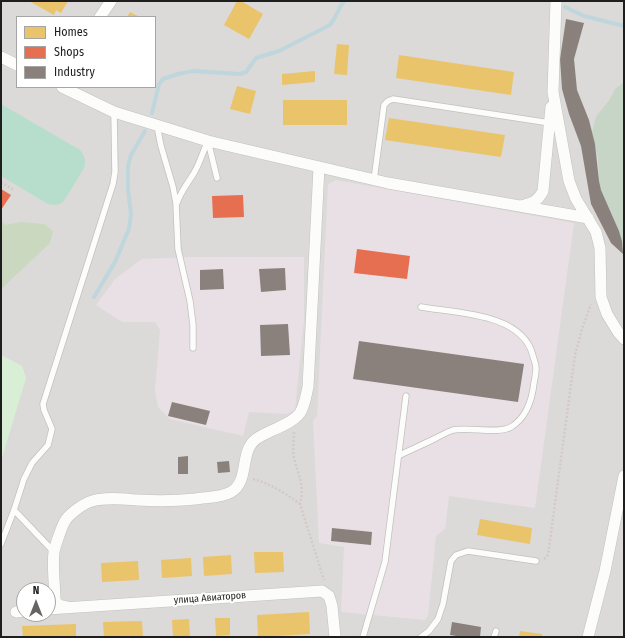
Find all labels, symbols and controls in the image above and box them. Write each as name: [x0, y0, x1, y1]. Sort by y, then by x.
legend: [16, 16, 156, 88]
text: Homes: [54, 25, 88, 39]
text: Shops: [54, 45, 84, 59]
text: Industry: [54, 65, 95, 79]
north arrow: [16, 582, 56, 622]
text: N: [33, 584, 39, 597]
street label: улица Авиаторов: [173, 589, 247, 607]

